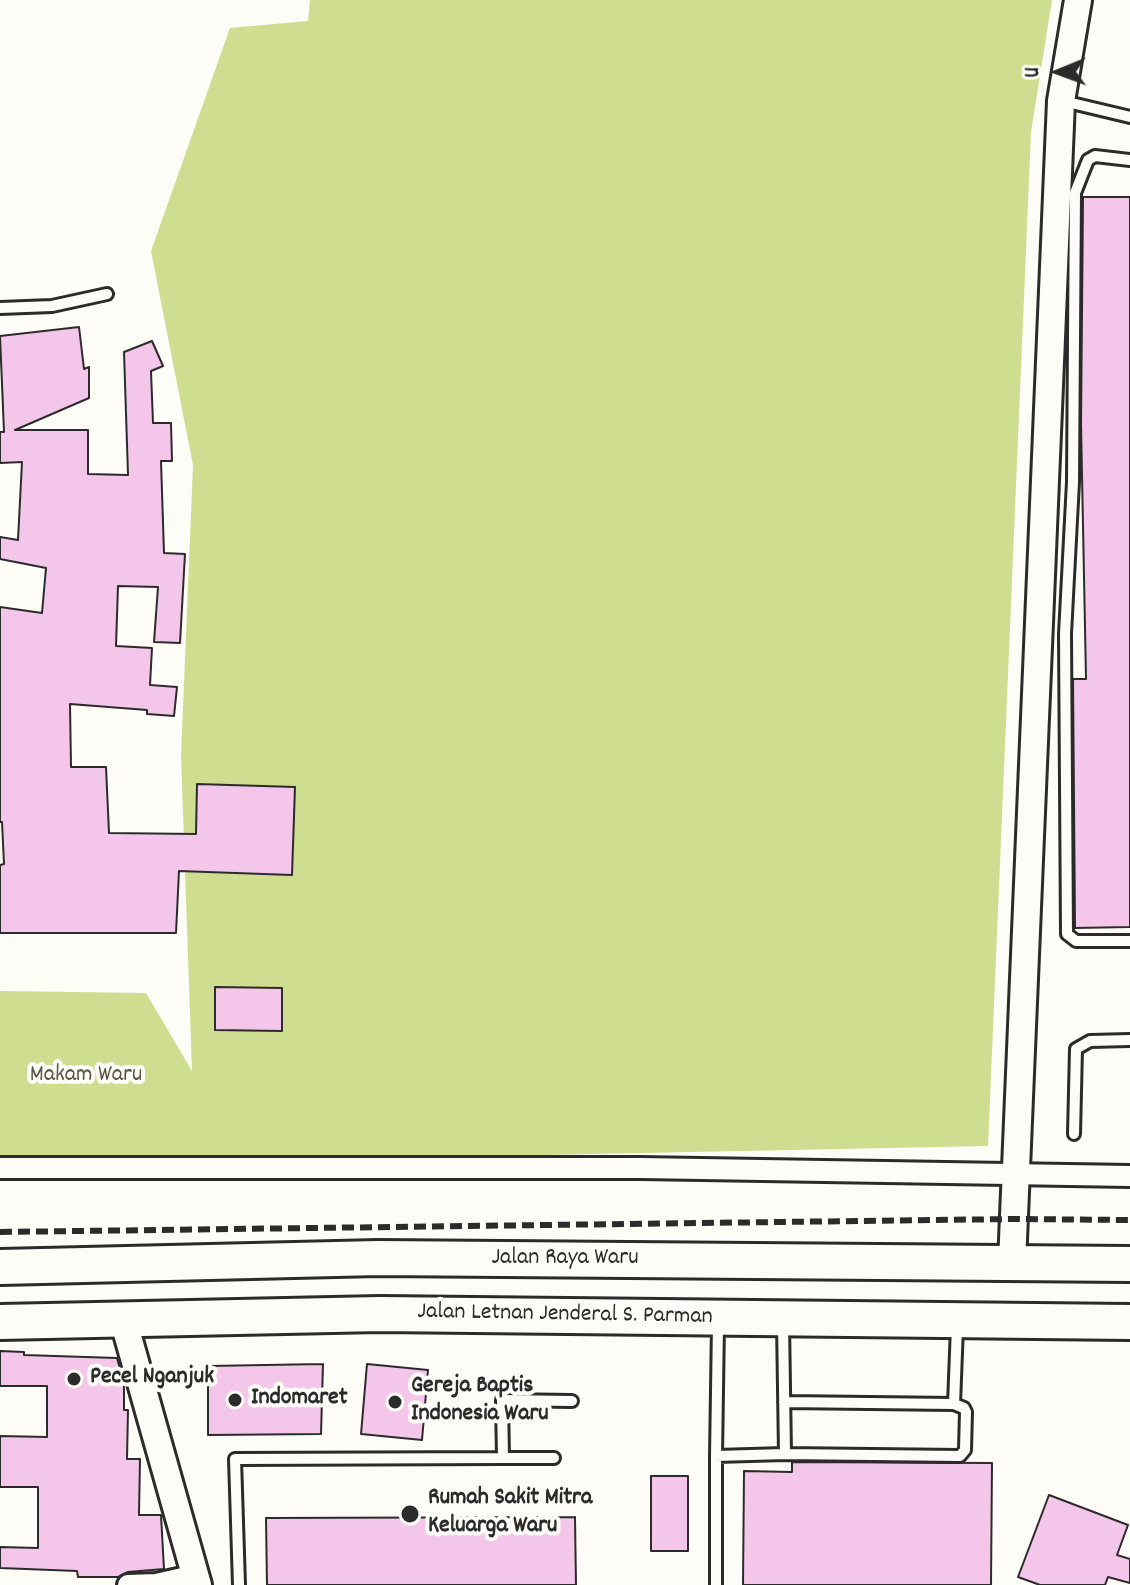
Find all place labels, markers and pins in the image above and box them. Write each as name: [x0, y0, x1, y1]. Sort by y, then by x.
place label: Pecel Nganjuk: [90, 1365, 214, 1393]
marker: Pecel Nganjuk: [65, 1370, 83, 1388]
place label: Gereja Baptis Indonesia Waru: [411, 1374, 549, 1430]
place label: Indomaret: [251, 1386, 348, 1414]
marker: Indomaret: [226, 1391, 244, 1409]
marker: Gereja Baptis Indonesia Waru: [386, 1393, 404, 1411]
place label: Rumah Sakit Mitra Keluarga Waru: [428, 1486, 592, 1542]
marker: Rumah Sakit Mitra Keluarga Waru: [399, 1503, 421, 1525]

